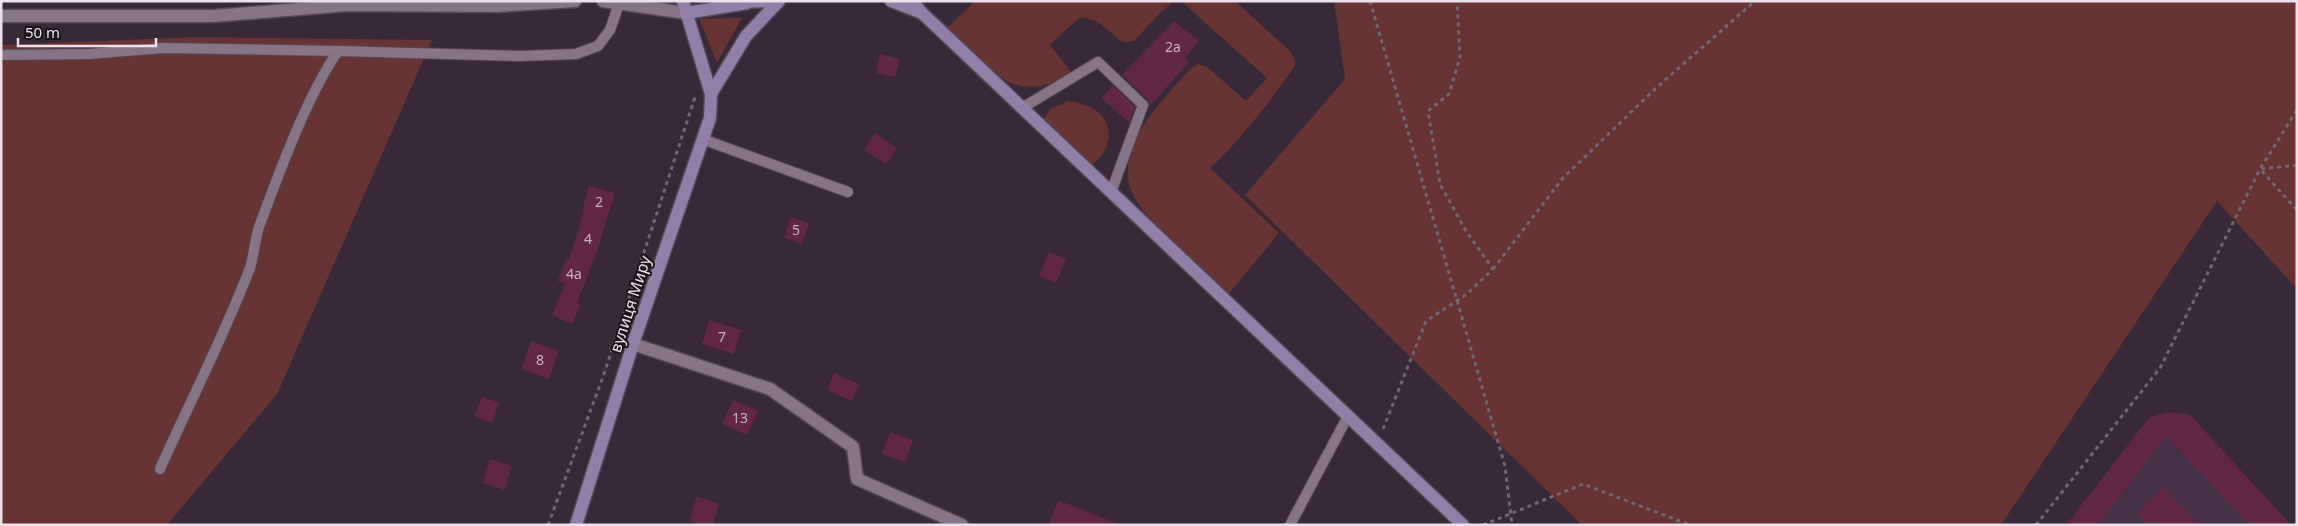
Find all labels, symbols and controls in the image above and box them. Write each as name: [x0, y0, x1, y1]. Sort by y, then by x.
scale bar: [18, 15, 155, 47]
text: 50 m: [25, 22, 60, 42]
house number: 2а: [1165, 37, 1181, 56]
house number: 2: [595, 192, 603, 211]
house number: 5: [792, 220, 800, 239]
house number: 4: [584, 229, 592, 248]
street label: вулиця Миру: [604, 252, 656, 355]
house number: 4а: [566, 264, 582, 283]
house number: 7: [718, 327, 726, 346]
house number: 8: [536, 350, 544, 369]
house number: 13: [732, 408, 748, 427]

